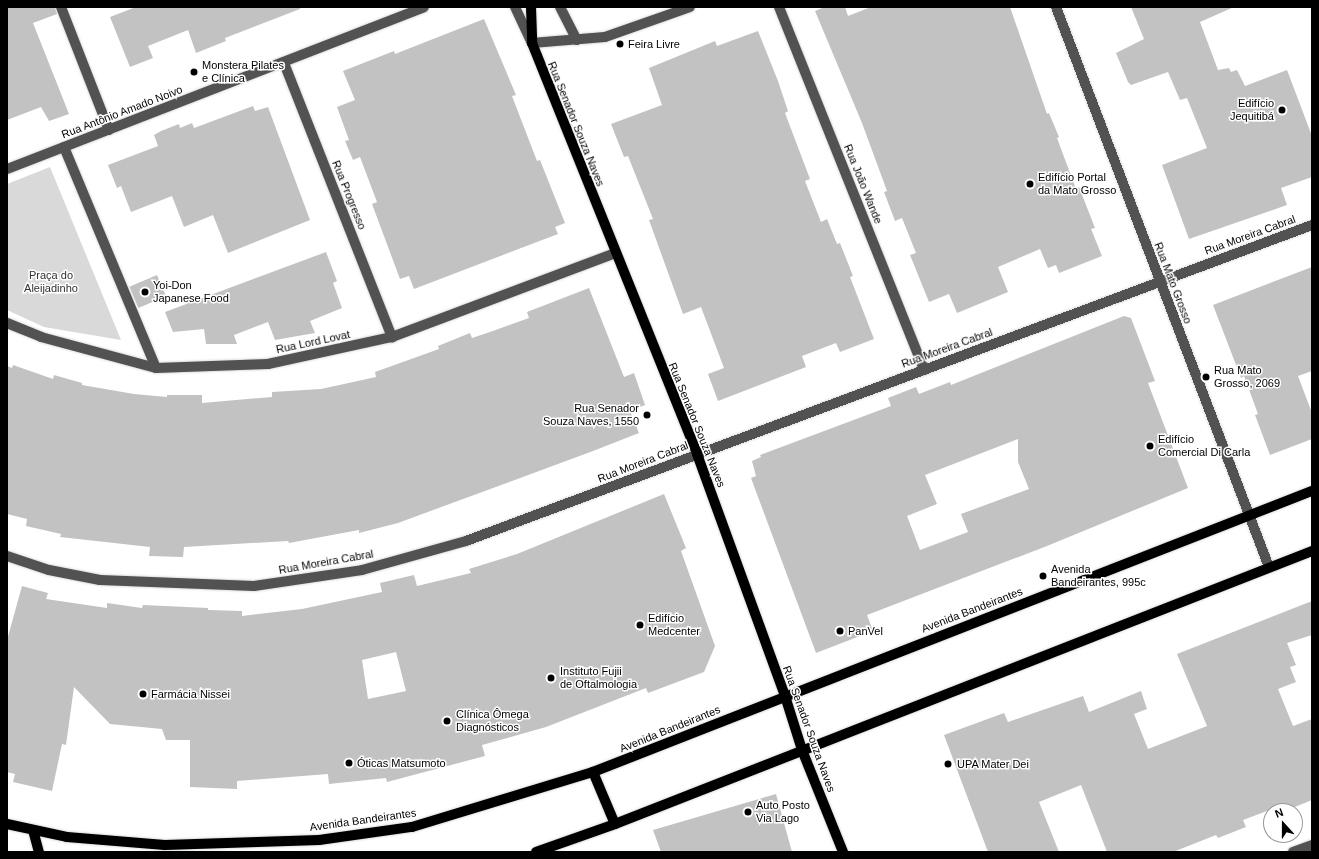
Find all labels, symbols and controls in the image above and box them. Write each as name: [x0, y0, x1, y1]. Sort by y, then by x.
place label: Feira Livre: [628, 37, 680, 51]
marker: Feira Livre: [615, 39, 625, 49]
place label: Monstera Pilates e Clínica: [202, 59, 284, 85]
street label: Rua Senador Souza Naves: [545, 60, 607, 188]
marker: Monstera Pilates e Clínica: [189, 67, 199, 77]
street label: Rua Antônio Amado Noivo: [59, 83, 185, 141]
place label: Edifício Jequitibá: [1230, 97, 1274, 123]
marker: Edifício Jequitibá: [1277, 105, 1287, 115]
street label: Rua João Wande: [841, 142, 885, 226]
street label: Rua Progresso: [329, 159, 369, 231]
place label: Edifício Portal da Mato Grosso: [1038, 171, 1116, 197]
marker: Edifício Portal da Mato Grosso: [1025, 179, 1035, 189]
street label: Rua Moreira Cabral: [1203, 212, 1297, 258]
street label: Rua Mato Grosso: [1151, 240, 1195, 326]
park label: Praça do Aleijadinho: [24, 269, 78, 295]
place label: Yoi-Don Japanese Food: [153, 279, 229, 305]
marker: Yoi-Don Japanese Food: [140, 287, 150, 297]
street label: Rua Moreira Cabral: [900, 325, 994, 371]
street label: Rua Lord Lovat: [275, 328, 351, 356]
street label: Rua Senador Souza Naves: [666, 361, 728, 489]
place label: Rua Mato Grosso, 2069: [1214, 364, 1280, 390]
marker: Rua Mato Grosso, 2069: [1201, 372, 1211, 382]
place label: Rua Senador Souza Naves, 1550: [543, 402, 639, 428]
marker: Rua Senador Souza Naves, 1550: [642, 410, 652, 420]
place label: Edifício Comercial Di Carla: [1158, 433, 1250, 459]
street label: Rua Moreira Cabral: [596, 439, 690, 485]
marker: Edifício Comercial Di Carla: [1145, 441, 1155, 451]
street label: Rua Moreira Cabral: [278, 547, 374, 577]
place label: Avenida Bandeirantes, 995c: [1051, 563, 1146, 589]
marker: Avenida Bandeirantes, 995c: [1038, 571, 1048, 581]
street label: Avenida Bandeirantes: [919, 585, 1025, 635]
place label: Edifício Medcenter: [648, 612, 700, 638]
marker: Edifício Medcenter: [635, 620, 645, 630]
place label: PanVel: [848, 624, 883, 638]
marker: PanVel: [835, 626, 845, 636]
street label: Rua Senador Souza Naves: [780, 664, 838, 794]
place label: Instituto Fujii de Oftalmologia: [560, 665, 637, 691]
marker: Instituto Fujii de Oftalmologia: [545, 672, 557, 684]
place label: Farmácia Nissei: [151, 687, 230, 701]
marker: Farmácia Nissei: [138, 689, 148, 699]
street label: Avenida Bandeirantes: [618, 703, 722, 755]
place label: Clínica Ômega Diagnósticos: [456, 708, 529, 734]
marker: Clínica Ômega Diagnósticos: [441, 715, 453, 727]
place label: Óticas Matsumoto: [357, 756, 446, 770]
place label: UPA Mater Dei: [957, 757, 1030, 771]
marker: Óticas Matsumoto: [344, 758, 354, 768]
marker: UPA Mater Dei: [942, 758, 954, 770]
place label: Auto Posto Via Lago: [756, 799, 810, 825]
north arrow: [1263, 803, 1303, 843]
street label: Avenida Bandeirantes: [309, 806, 417, 834]
text: N: [1273, 806, 1285, 820]
marker: Auto Posto Via Lago: [743, 807, 753, 817]

